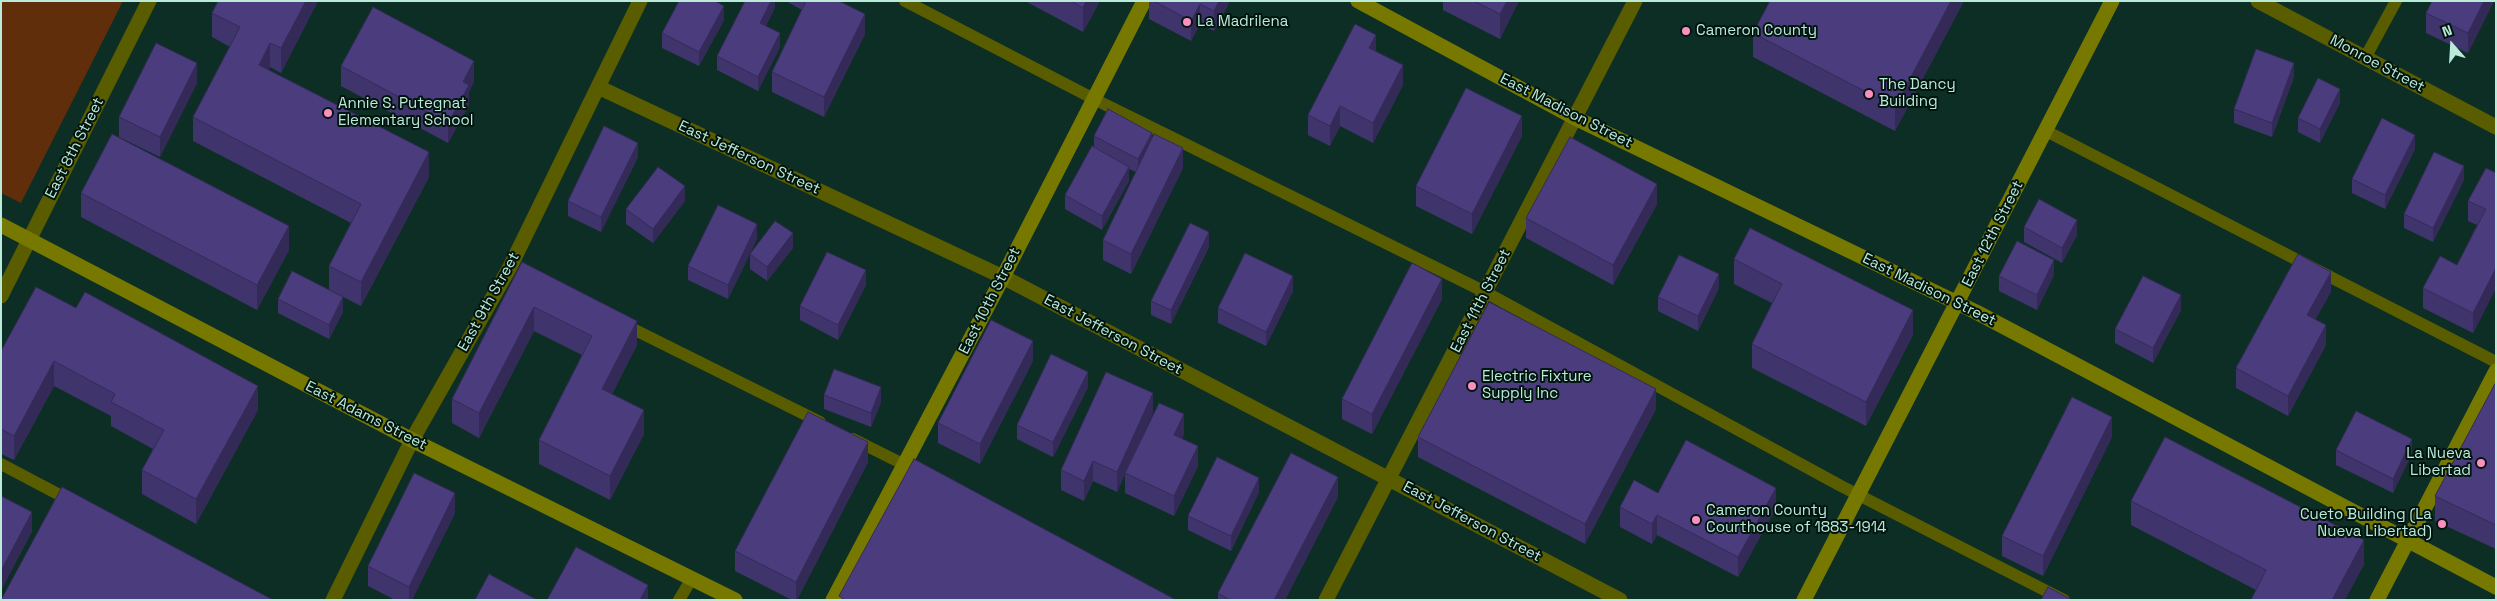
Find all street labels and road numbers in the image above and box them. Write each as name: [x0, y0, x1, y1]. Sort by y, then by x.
street label: Monroe Street: [2327, 31, 2427, 97]
street label: East Madison Street: [1497, 70, 1635, 152]
street label: East 8th Street: [42, 95, 108, 201]
street label: East Jefferson Street: [675, 117, 823, 199]
street label: East 12th Street: [1959, 178, 2027, 290]
street label: East 10th Street: [955, 245, 1025, 357]
street label: East 11th Street: [1447, 246, 1515, 356]
street label: East 9th Street: [454, 249, 524, 355]
street label: East Madison Street: [1859, 250, 1999, 330]
street label: East Jefferson Street: [1041, 291, 1185, 379]
street label: East Adams Street: [302, 378, 430, 454]
street label: East Jefferson Street: [1400, 478, 1544, 566]

